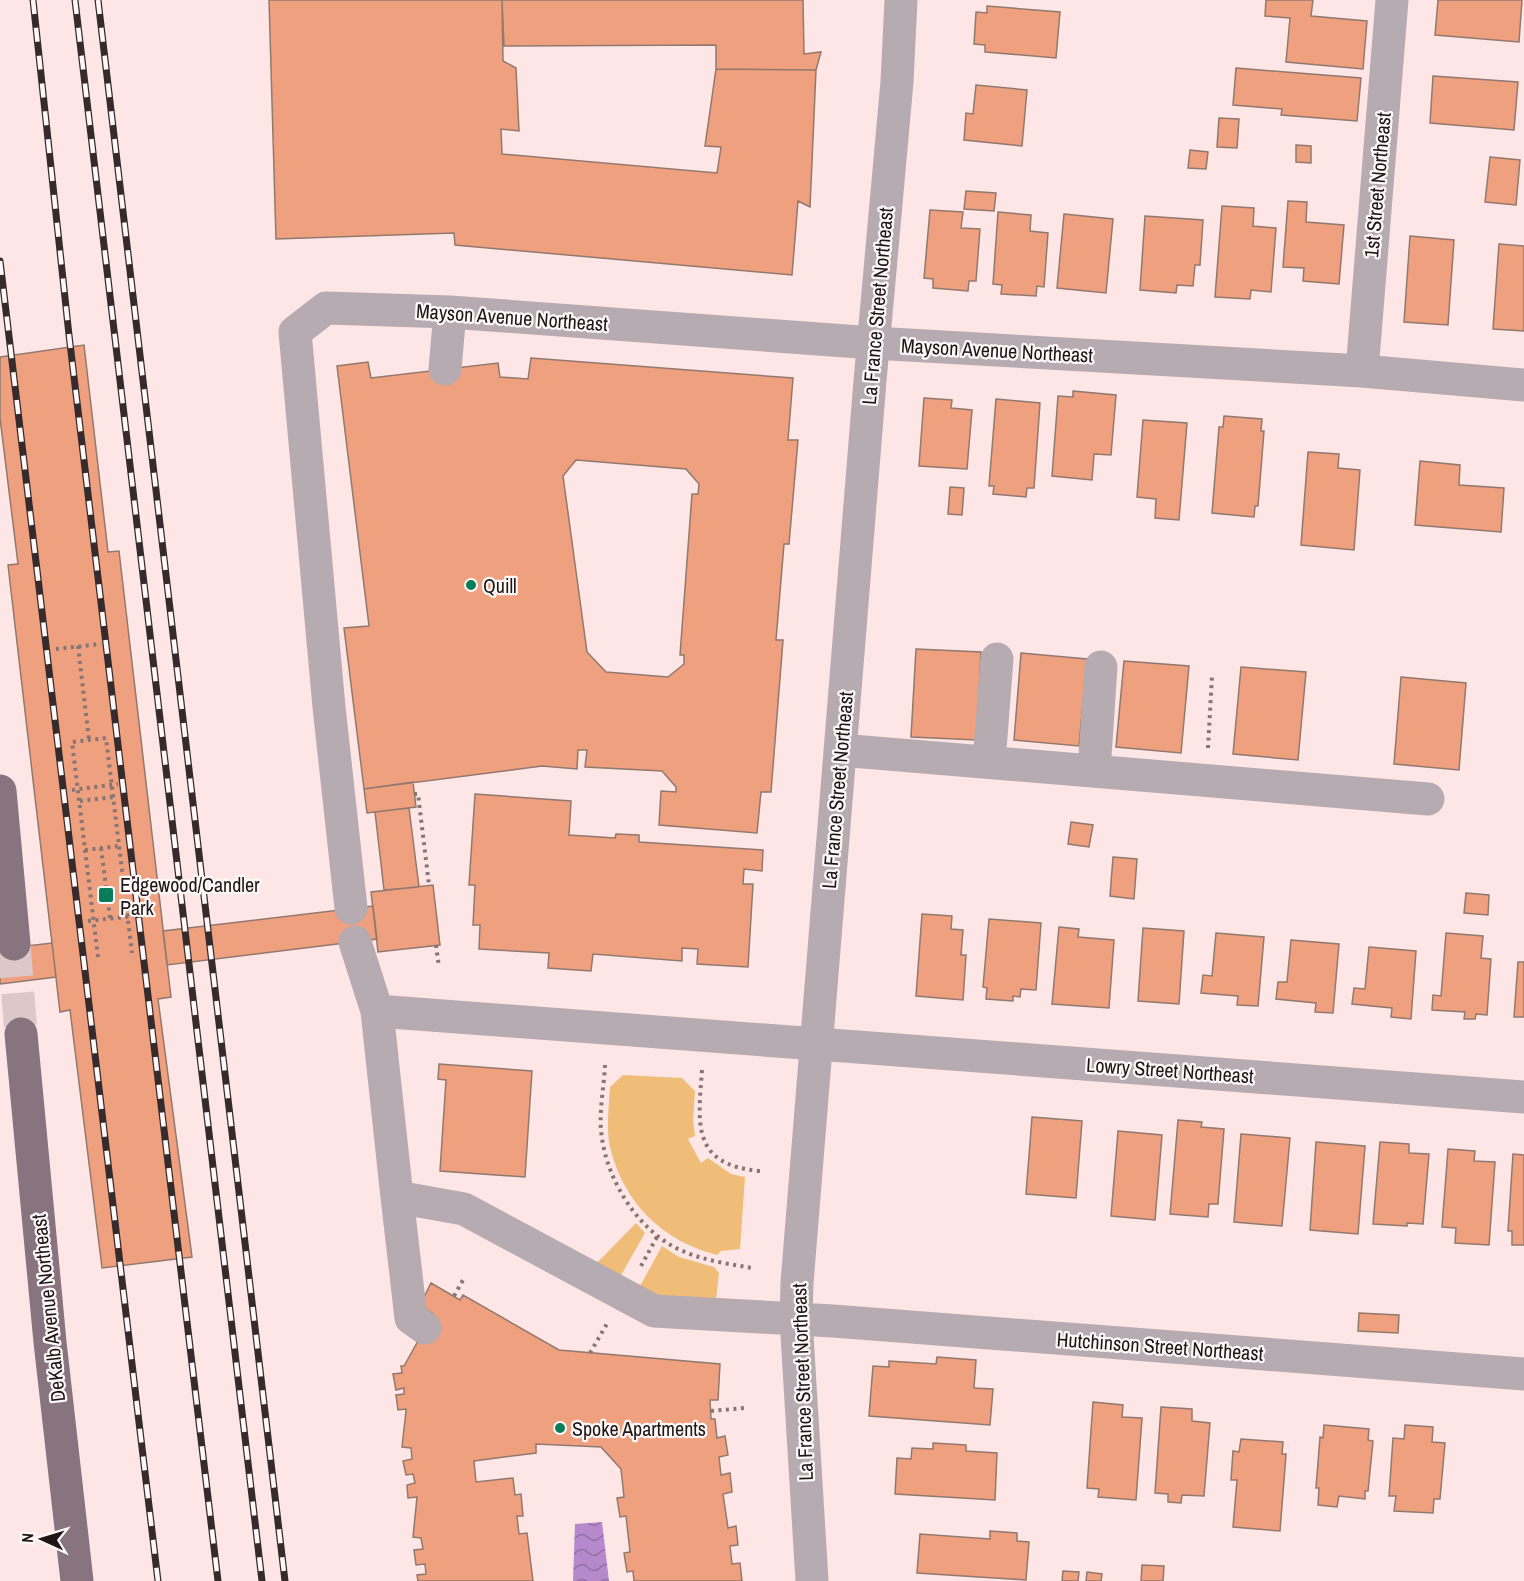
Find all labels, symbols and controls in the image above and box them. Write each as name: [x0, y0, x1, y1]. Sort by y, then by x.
street label: 1st Street Northeast: [1357, 111, 1397, 259]
street label: La France Street Northeast: [855, 206, 899, 406]
street label: Mayson Avenue Northeast: [415, 297, 609, 337]
street label: Mayson Avenue Northeast: [900, 331, 1094, 369]
place label: Quill: [483, 572, 517, 599]
marker: Quill: [464, 578, 478, 592]
street label: La France Street Northeast: [815, 690, 859, 890]
place label: Edgewood/Candler Park: [120, 871, 260, 921]
marker: Edgewood/Candler Park: [97, 886, 115, 904]
street label: Lowry Street Northeast: [1085, 1051, 1255, 1089]
street label: DeKalb Avenue Northeast: [25, 1212, 71, 1403]
street label: La France Street Northeast: [785, 1282, 819, 1481]
street label: Hutchinson Street Northeast: [1056, 1325, 1265, 1367]
place label: Spoke Apartments: [572, 1415, 706, 1442]
marker: Spoke Apartments: [553, 1421, 567, 1435]
north arrow: [12, 1509, 72, 1569]
text: N: [16, 1532, 38, 1543]

